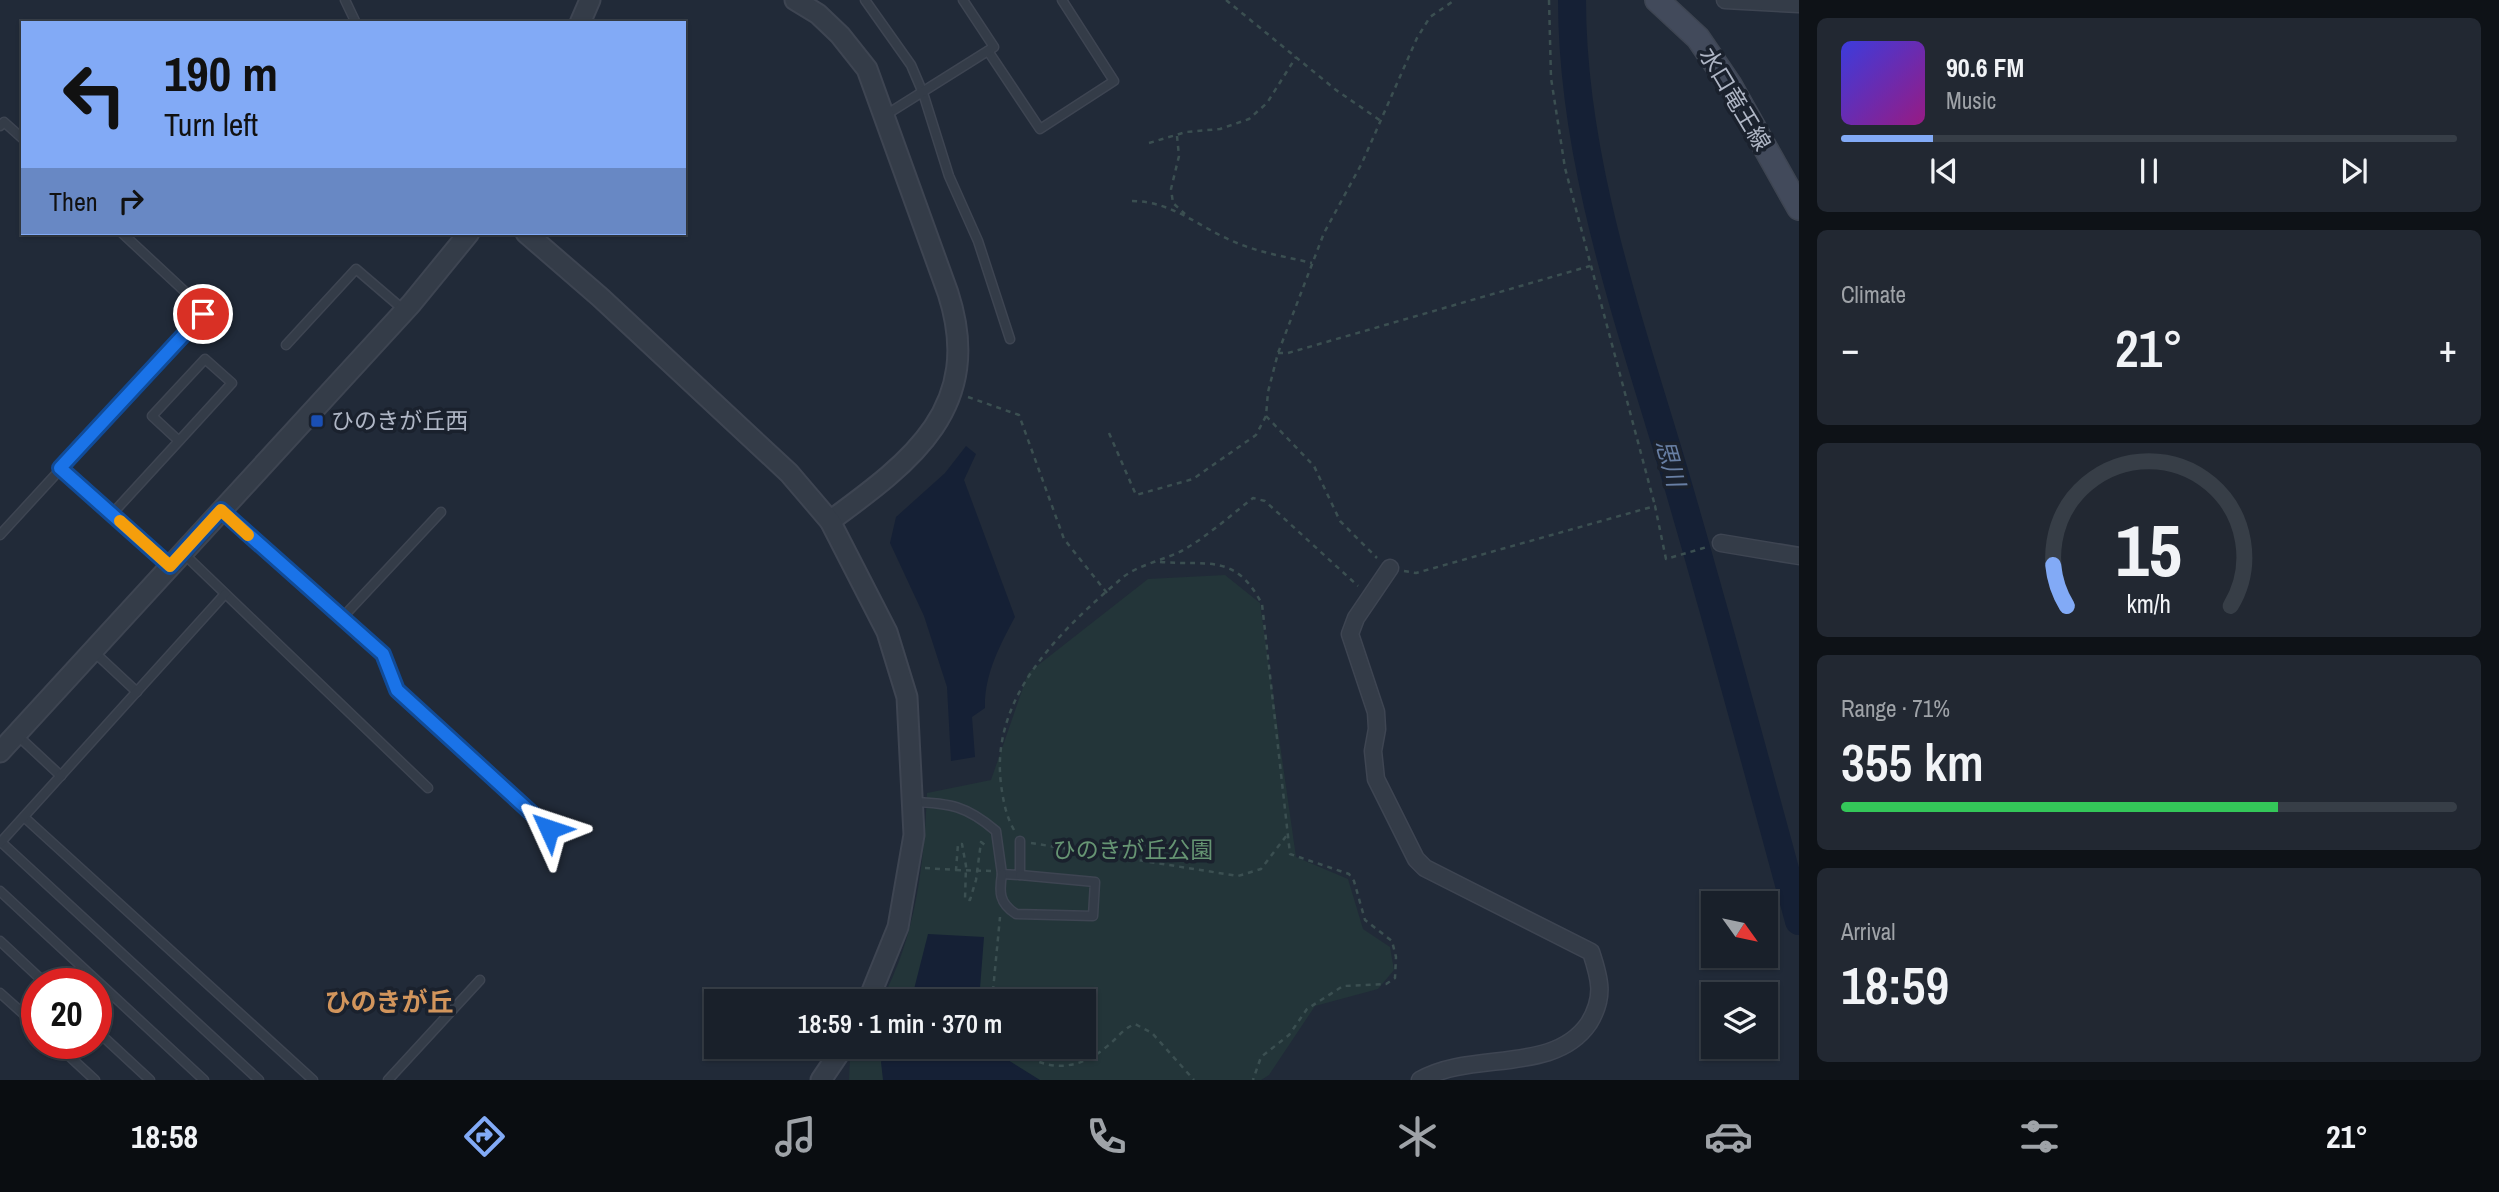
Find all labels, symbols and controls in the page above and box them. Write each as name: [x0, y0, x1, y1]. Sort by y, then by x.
text: 190 m: [164, 40, 278, 106]
street label: 水口竜王線: [1693, 41, 1778, 156]
icon: left: [49, 49, 140, 140]
text: 90.6 FM: [1946, 50, 2024, 85]
text: Music: [1946, 85, 1996, 116]
text: Turn left: [164, 103, 258, 146]
icon: previous: [1925, 152, 1963, 190]
icon: pause: [2130, 152, 2168, 190]
icon: next: [2335, 152, 2373, 190]
icon: right: [112, 182, 150, 220]
text: Then: [49, 184, 98, 219]
text: Climate: [1841, 279, 1906, 310]
pin: [173, 284, 233, 344]
icon: arrive: [184, 295, 222, 333]
text: 21°: [2115, 313, 2183, 383]
text: −: [1841, 323, 1859, 374]
text: +: [2439, 323, 2457, 374]
place label: ひのきが丘西: [331, 405, 468, 436]
marker: ひのきが丘西: [309, 413, 325, 429]
water label: 思川: [1649, 435, 1694, 493]
text: 15: [2116, 501, 2182, 599]
text: km/h: [2127, 587, 2171, 621]
text: Range · 71%: [1841, 693, 1950, 724]
text: 355 km: [1841, 727, 1984, 797]
position arrow: [512, 792, 586, 866]
park label: ひのきが丘公園: [1053, 834, 1213, 865]
north arrow: [1701, 891, 1778, 968]
map controls: [1701, 891, 1778, 1059]
text: Arrival: [1841, 916, 1896, 947]
text: 18:59: [1841, 950, 1949, 1020]
speed limit sign: 20: [21, 968, 112, 1059]
button: layers: [1701, 982, 1778, 1059]
district label: ひのきが丘: [324, 984, 454, 1019]
text: 18:59 · 1 min · 370 m: [798, 1006, 1002, 1041]
icon: directions: [460, 1112, 509, 1161]
icon: music: [771, 1112, 820, 1161]
icon: phone: [1082, 1112, 1131, 1161]
icon: climate: [1393, 1112, 1442, 1161]
icon: car: [1704, 1112, 1753, 1161]
icon: filters: [2015, 1112, 2064, 1161]
text: 18:58: [131, 1115, 198, 1158]
text: 21°: [2326, 1115, 2368, 1158]

